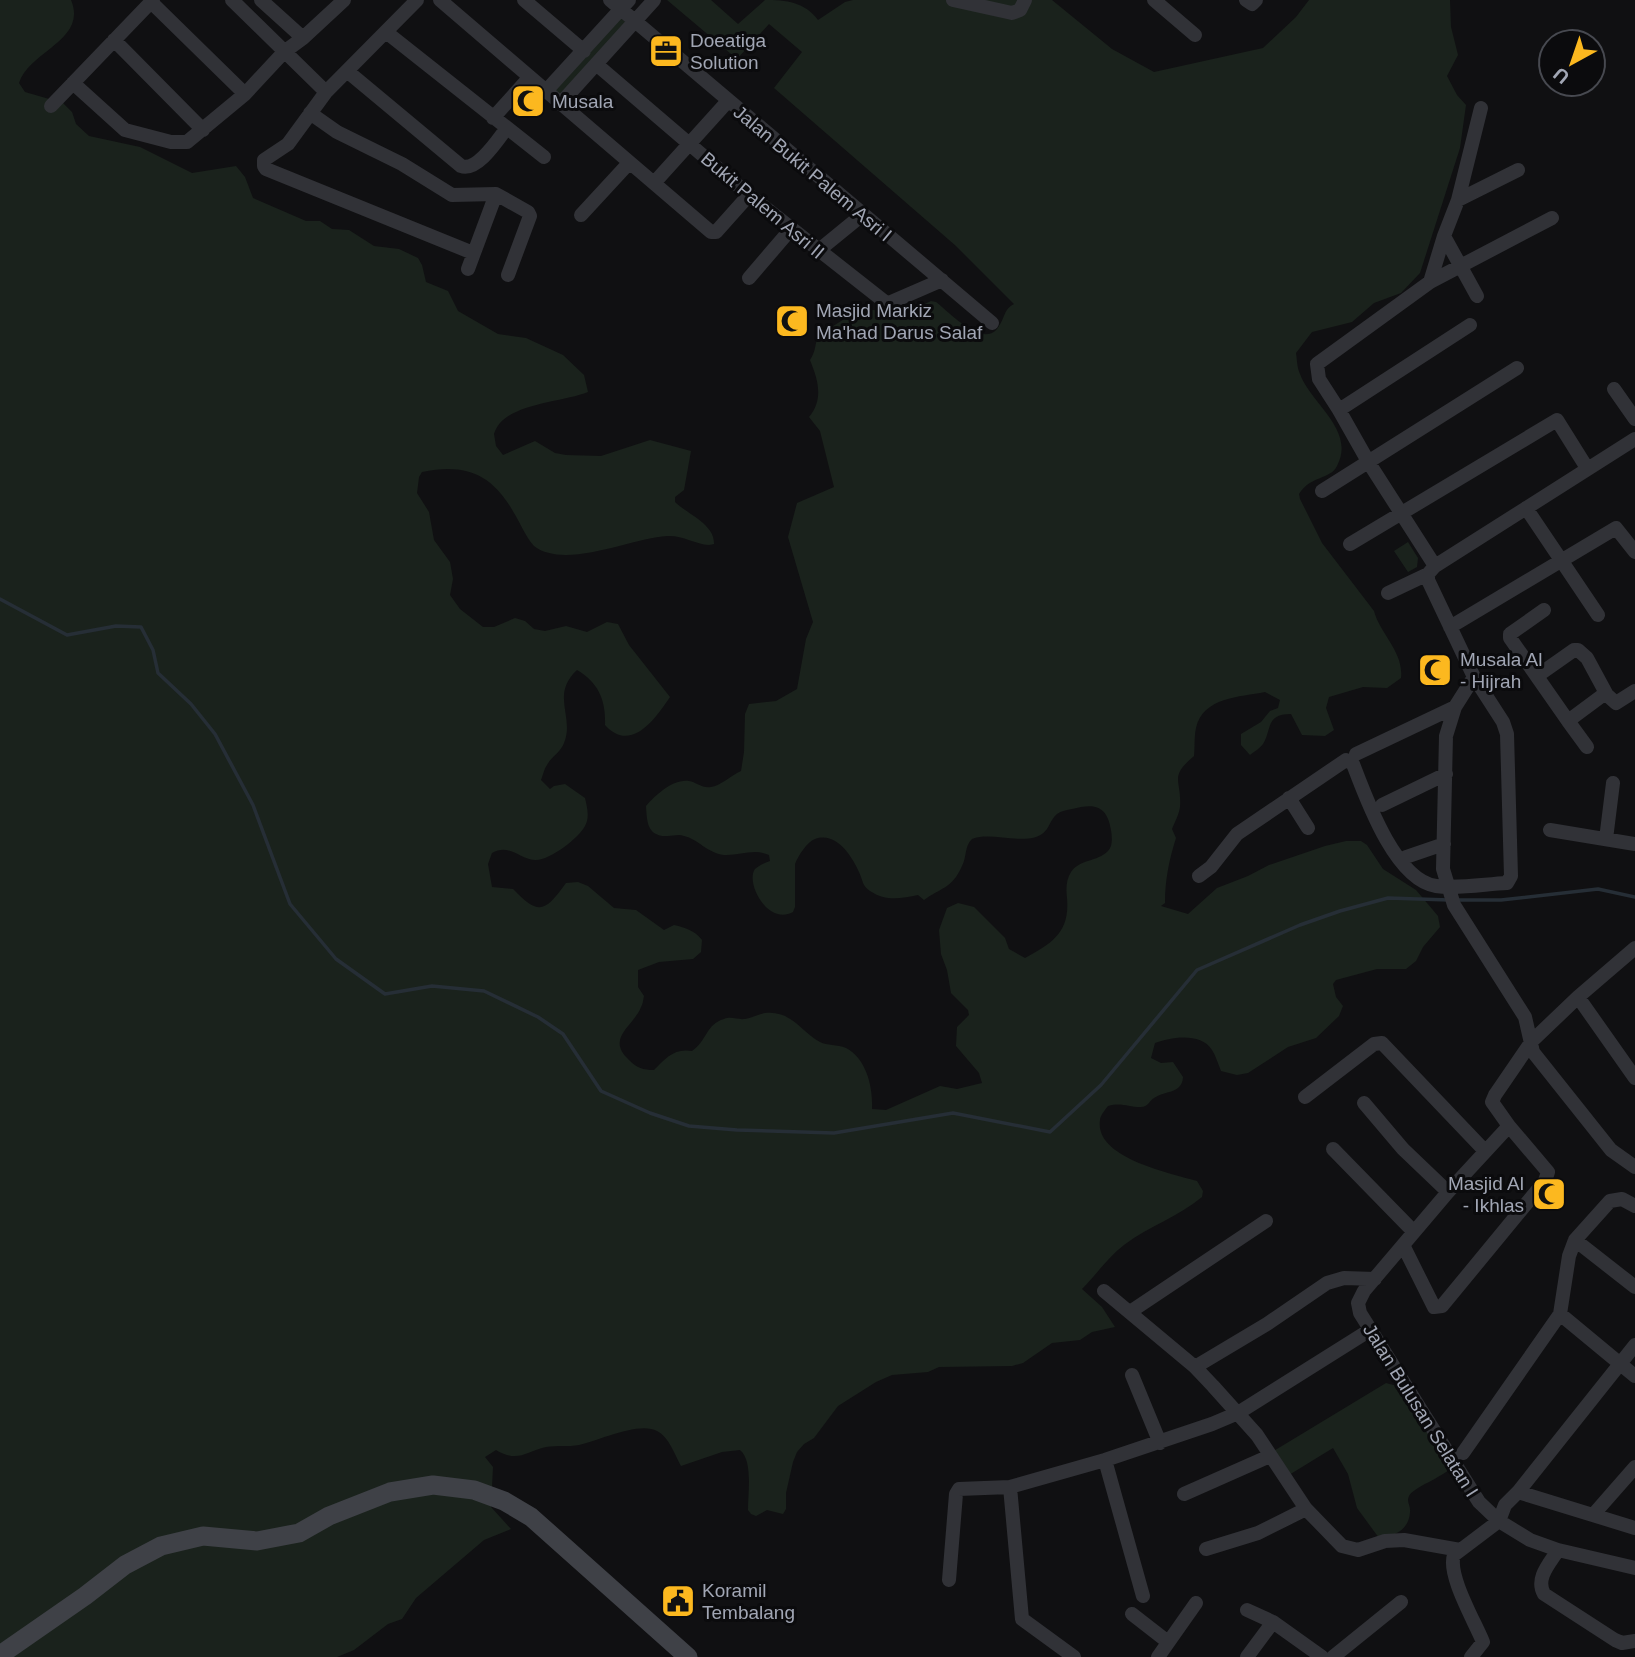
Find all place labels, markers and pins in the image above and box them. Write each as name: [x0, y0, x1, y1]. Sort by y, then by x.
place label: Doeatiga Solution: [690, 30, 766, 73]
office icon: Doeatiga Solution: [647, 32, 685, 70]
mosque icon: Musala: [509, 82, 547, 120]
place label: Musala: [552, 91, 614, 112]
place label: Masjid Markiz Ma'had Darus Salaf: [816, 300, 983, 343]
mosque icon: Masjid Markiz Ma'had Darus Salaf: [773, 302, 811, 340]
place label: Musala Al - Hijrah: [1460, 649, 1542, 692]
mosque icon: Musala Al - Hijrah: [1416, 651, 1454, 689]
place label: Masjid Al - Ikhlas: [1448, 1173, 1524, 1216]
mosque icon: Masjid Al - Ikhlas: [1530, 1175, 1568, 1213]
place label: Koramil Tembalang: [702, 1580, 795, 1623]
public building icon: Koramil Tembalang: [659, 1582, 697, 1620]

